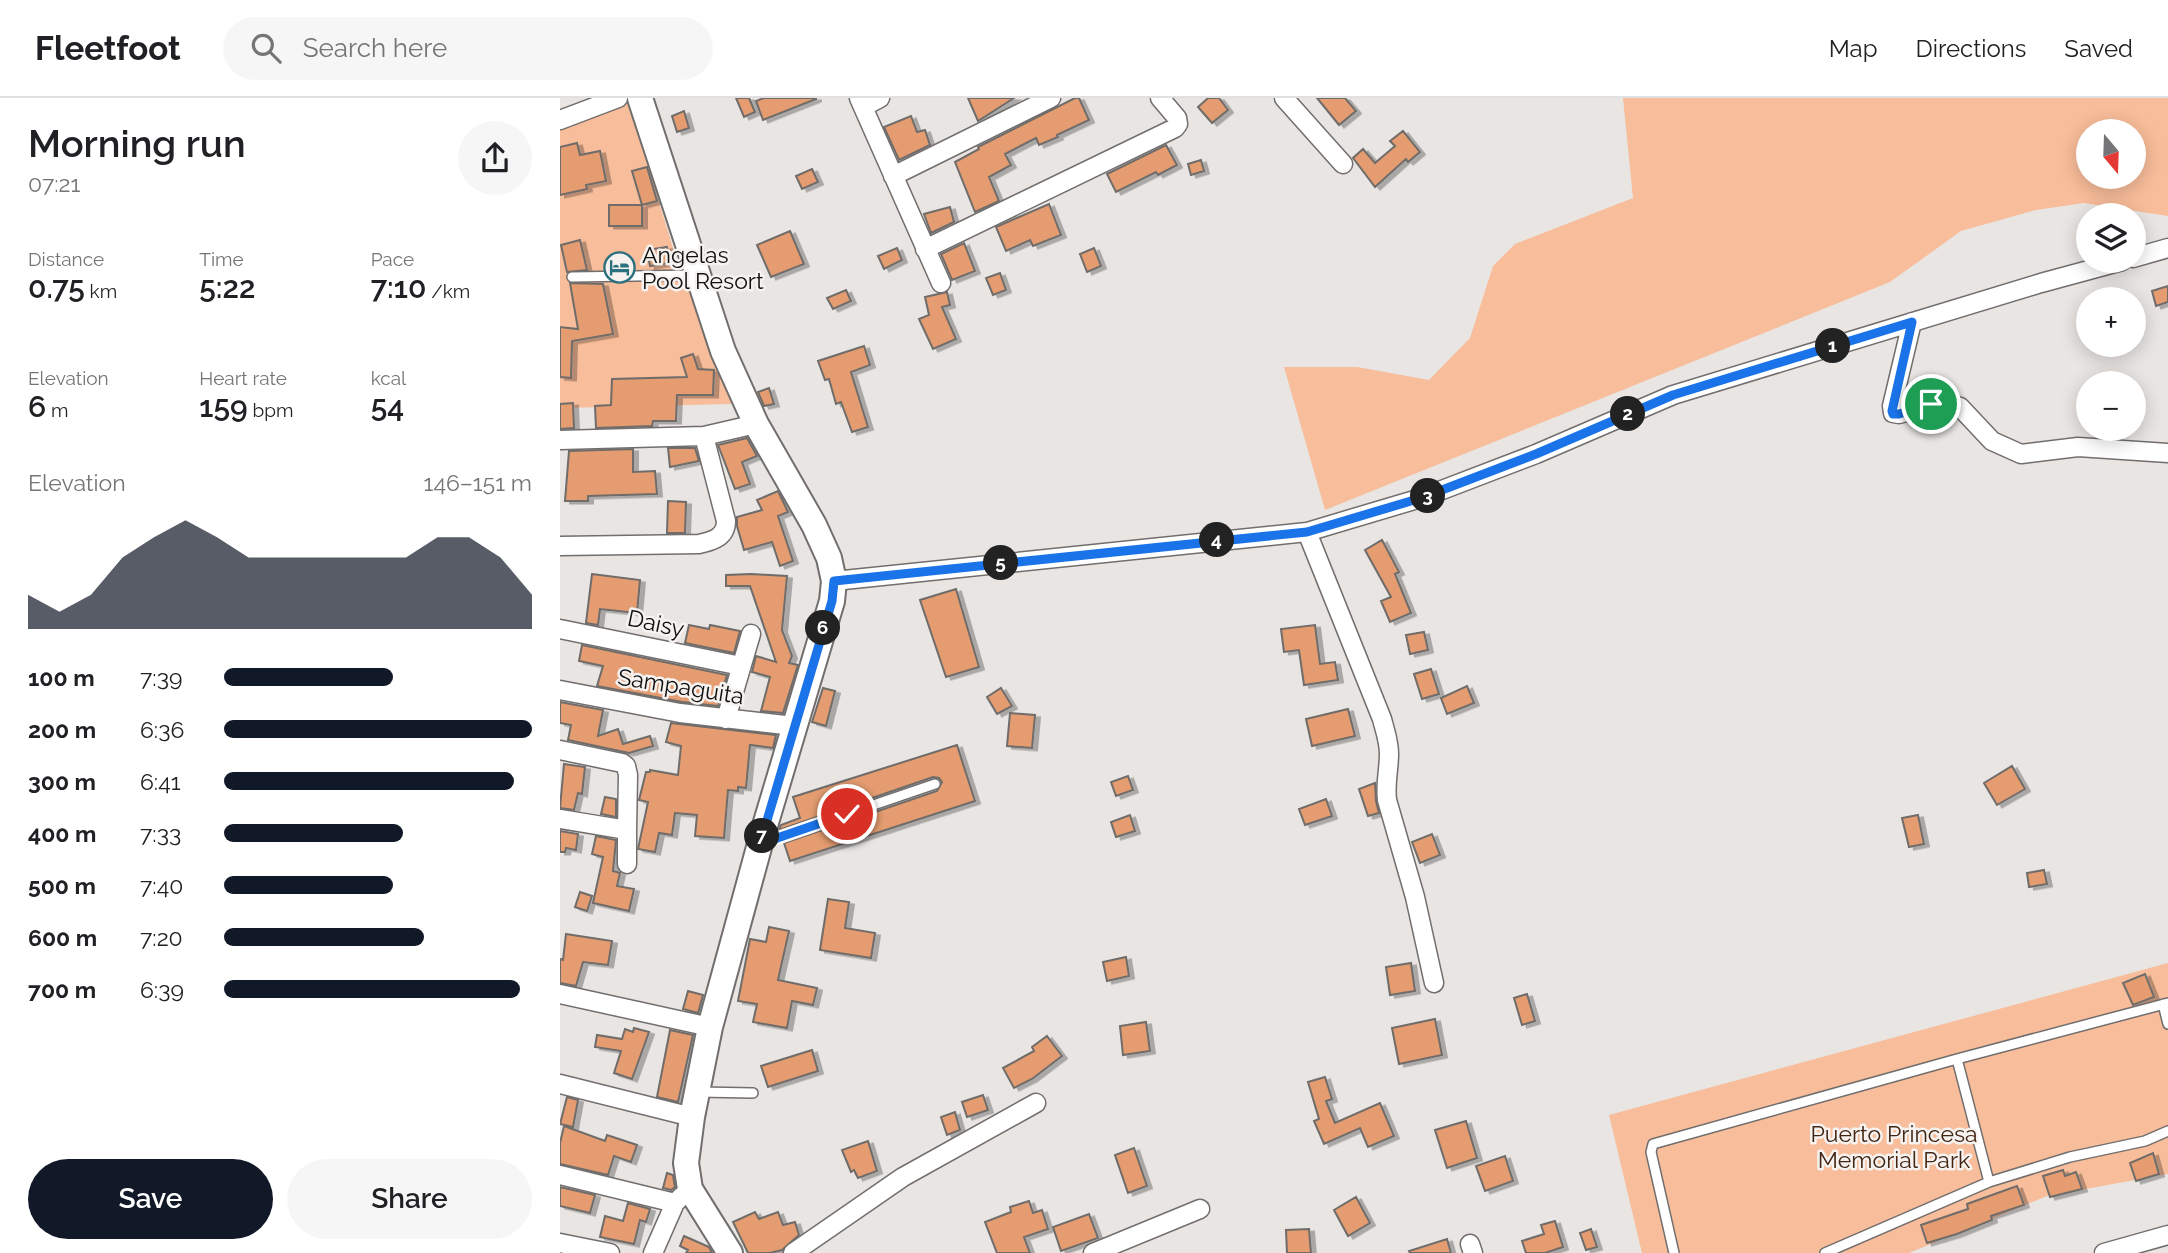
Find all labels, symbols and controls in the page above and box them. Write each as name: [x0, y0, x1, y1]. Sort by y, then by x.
search box: [223, 17, 713, 80]
text: Fleetfoot: [35, 29, 181, 68]
icon: search: [247, 29, 285, 67]
text: Search here: [303, 33, 447, 63]
text: Map: [1829, 34, 1878, 63]
text: Directions: [1916, 34, 2026, 63]
text: Saved: [2064, 34, 2133, 63]
north arrow: [2076, 119, 2146, 189]
map controls: [2076, 119, 2146, 441]
text: Morning run: [28, 121, 246, 166]
button: share: [458, 121, 532, 195]
text: 07:21: [28, 170, 80, 197]
button: layers: [2076, 203, 2146, 273]
place label: Angelas Pool Resort: [642, 241, 764, 294]
text: Distance: [28, 248, 104, 270]
text: Time: [199, 248, 244, 270]
text: Pace: [371, 248, 414, 270]
hotel icon: Angelas Pool Resort: [602, 250, 636, 284]
text: 0.75: [28, 270, 85, 305]
text: 5:22: [199, 270, 256, 305]
text: 7:10: [371, 270, 426, 305]
text: km: [85, 280, 117, 302]
text: /km: [426, 280, 470, 302]
button: +: [2076, 287, 2146, 357]
pin: 1: [1816, 328, 1850, 364]
text: 1: [1828, 334, 1837, 356]
text: Elevation: [28, 367, 109, 389]
text: Heart rate: [199, 367, 287, 389]
text: kcal: [371, 367, 406, 389]
button: −: [2076, 371, 2146, 441]
pin: [1901, 374, 1961, 434]
icon: arrive: [1912, 385, 1950, 423]
text: 6: [28, 389, 46, 424]
text: 159: [199, 389, 248, 424]
text: 54: [371, 389, 404, 424]
pin: 2: [1610, 396, 1646, 432]
text: m: [46, 399, 69, 421]
text: bpm: [248, 399, 293, 421]
text: 2: [1622, 402, 1633, 424]
text: Elevation: [28, 469, 126, 496]
text: 146–151 m: [424, 469, 532, 496]
pin: 3: [1410, 478, 1446, 514]
text: 3: [1422, 484, 1433, 506]
pin: 4: [1200, 522, 1234, 558]
text: 4: [1211, 528, 1222, 550]
pin: 5: [984, 546, 1018, 580]
text: 5: [995, 551, 1006, 573]
street label: Daisy: [625, 604, 687, 642]
pin: 6: [806, 610, 840, 646]
text: 6: [817, 616, 828, 638]
street label: Sampaguita: [616, 663, 746, 709]
text: 100 m: [28, 664, 95, 691]
text: 7:39: [140, 664, 182, 691]
text: 200 m: [28, 716, 96, 743]
text: 6:36: [140, 716, 184, 743]
text: 300 m: [28, 768, 96, 795]
text: 6:41: [140, 768, 181, 795]
pin: [817, 784, 877, 844]
icon: check: [828, 795, 866, 833]
pin: 7: [744, 818, 780, 854]
text: 400 m: [28, 820, 96, 847]
text: 7:33: [140, 820, 181, 847]
text: 7: [756, 824, 767, 846]
text: 500 m: [28, 872, 96, 899]
text: 7:40: [140, 872, 183, 899]
text: 600 m: [28, 924, 97, 951]
text: 7:20: [140, 924, 183, 951]
text: 700 m: [28, 976, 96, 1003]
text: 6:39: [140, 976, 184, 1003]
park label: Puerto Princesa Memorial Park: [1810, 1120, 1978, 1173]
button: Save: [28, 1159, 273, 1239]
button: Share: [287, 1159, 532, 1239]

